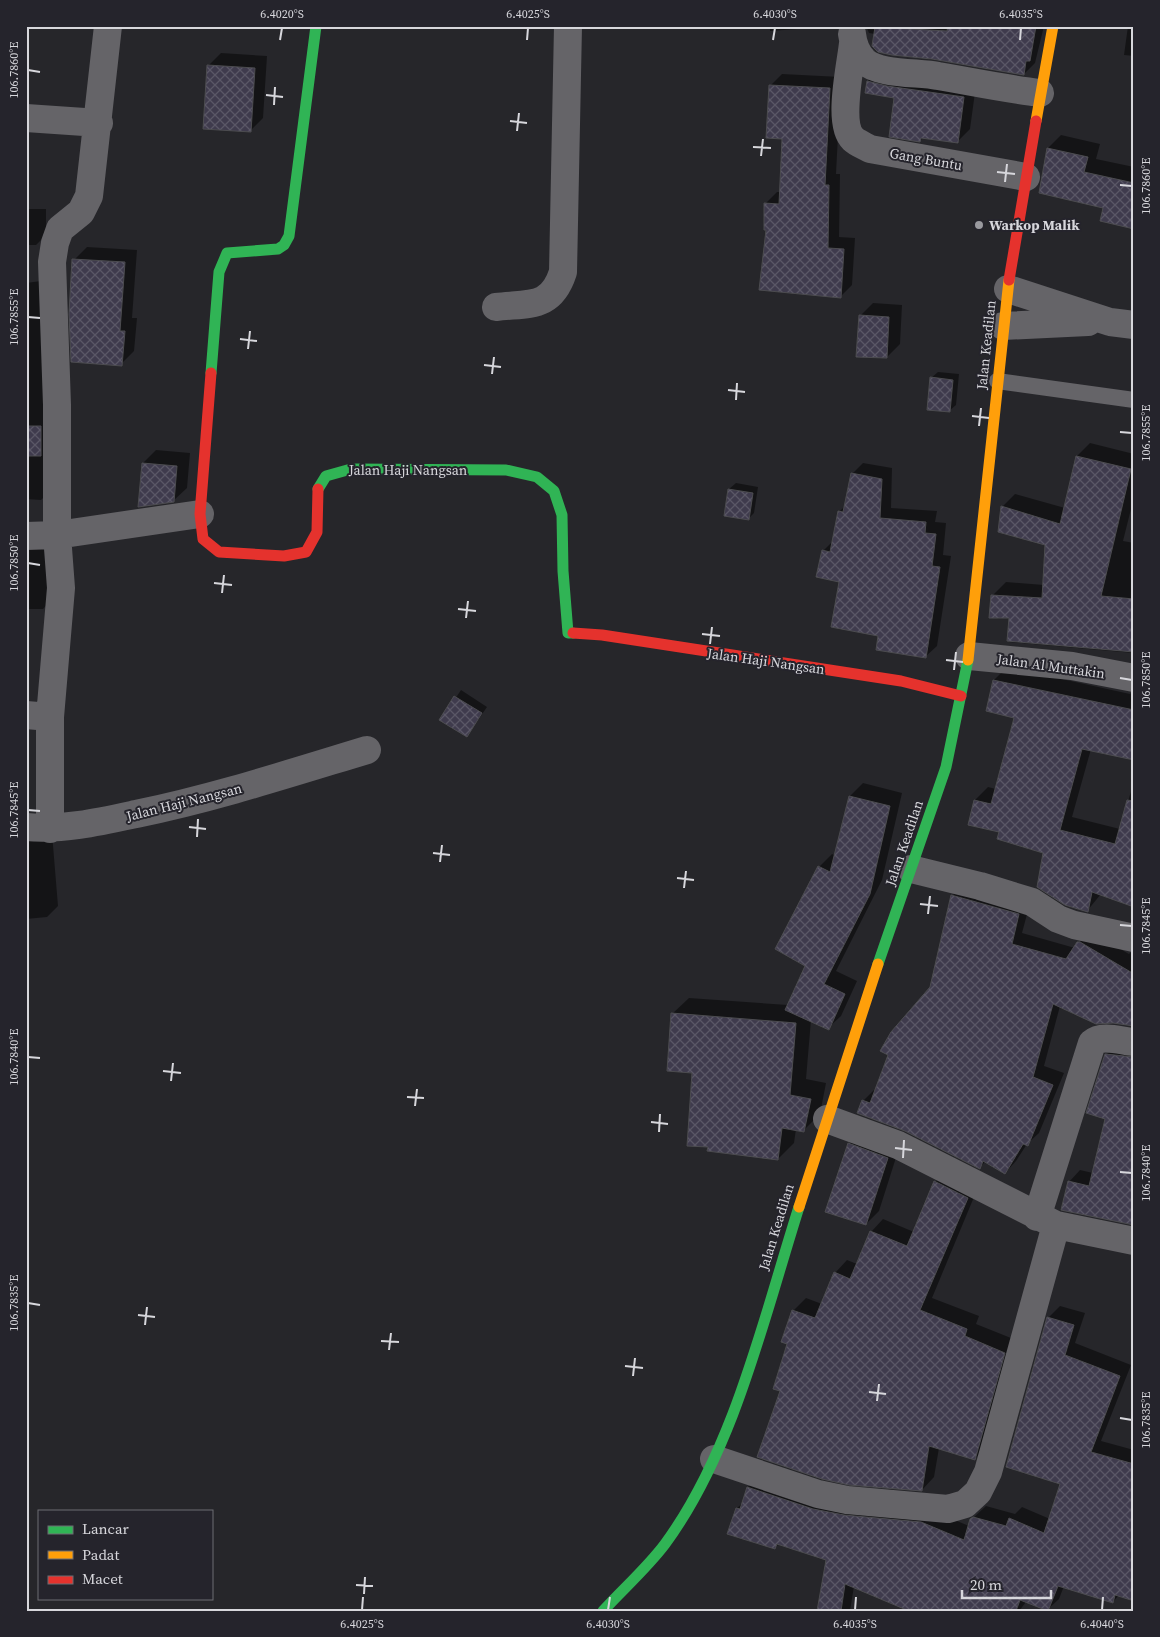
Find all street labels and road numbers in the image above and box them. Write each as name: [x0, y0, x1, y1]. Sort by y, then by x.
street label: Gang Buntu: [888, 143, 964, 175]
street label: Jalan Keadilan: [971, 299, 1001, 392]
street label: Jalan Haji Nangsan: [348, 460, 468, 480]
street label: Jalan Haji Nangsan: [705, 643, 827, 679]
street label: Jalan Al Muttakin: [995, 648, 1107, 684]
street label: Jalan Haji Nangsan: [123, 778, 244, 826]
street label: Jalan Keadilan: [880, 797, 928, 890]
street label: Jalan Keadilan: [753, 1181, 799, 1274]

